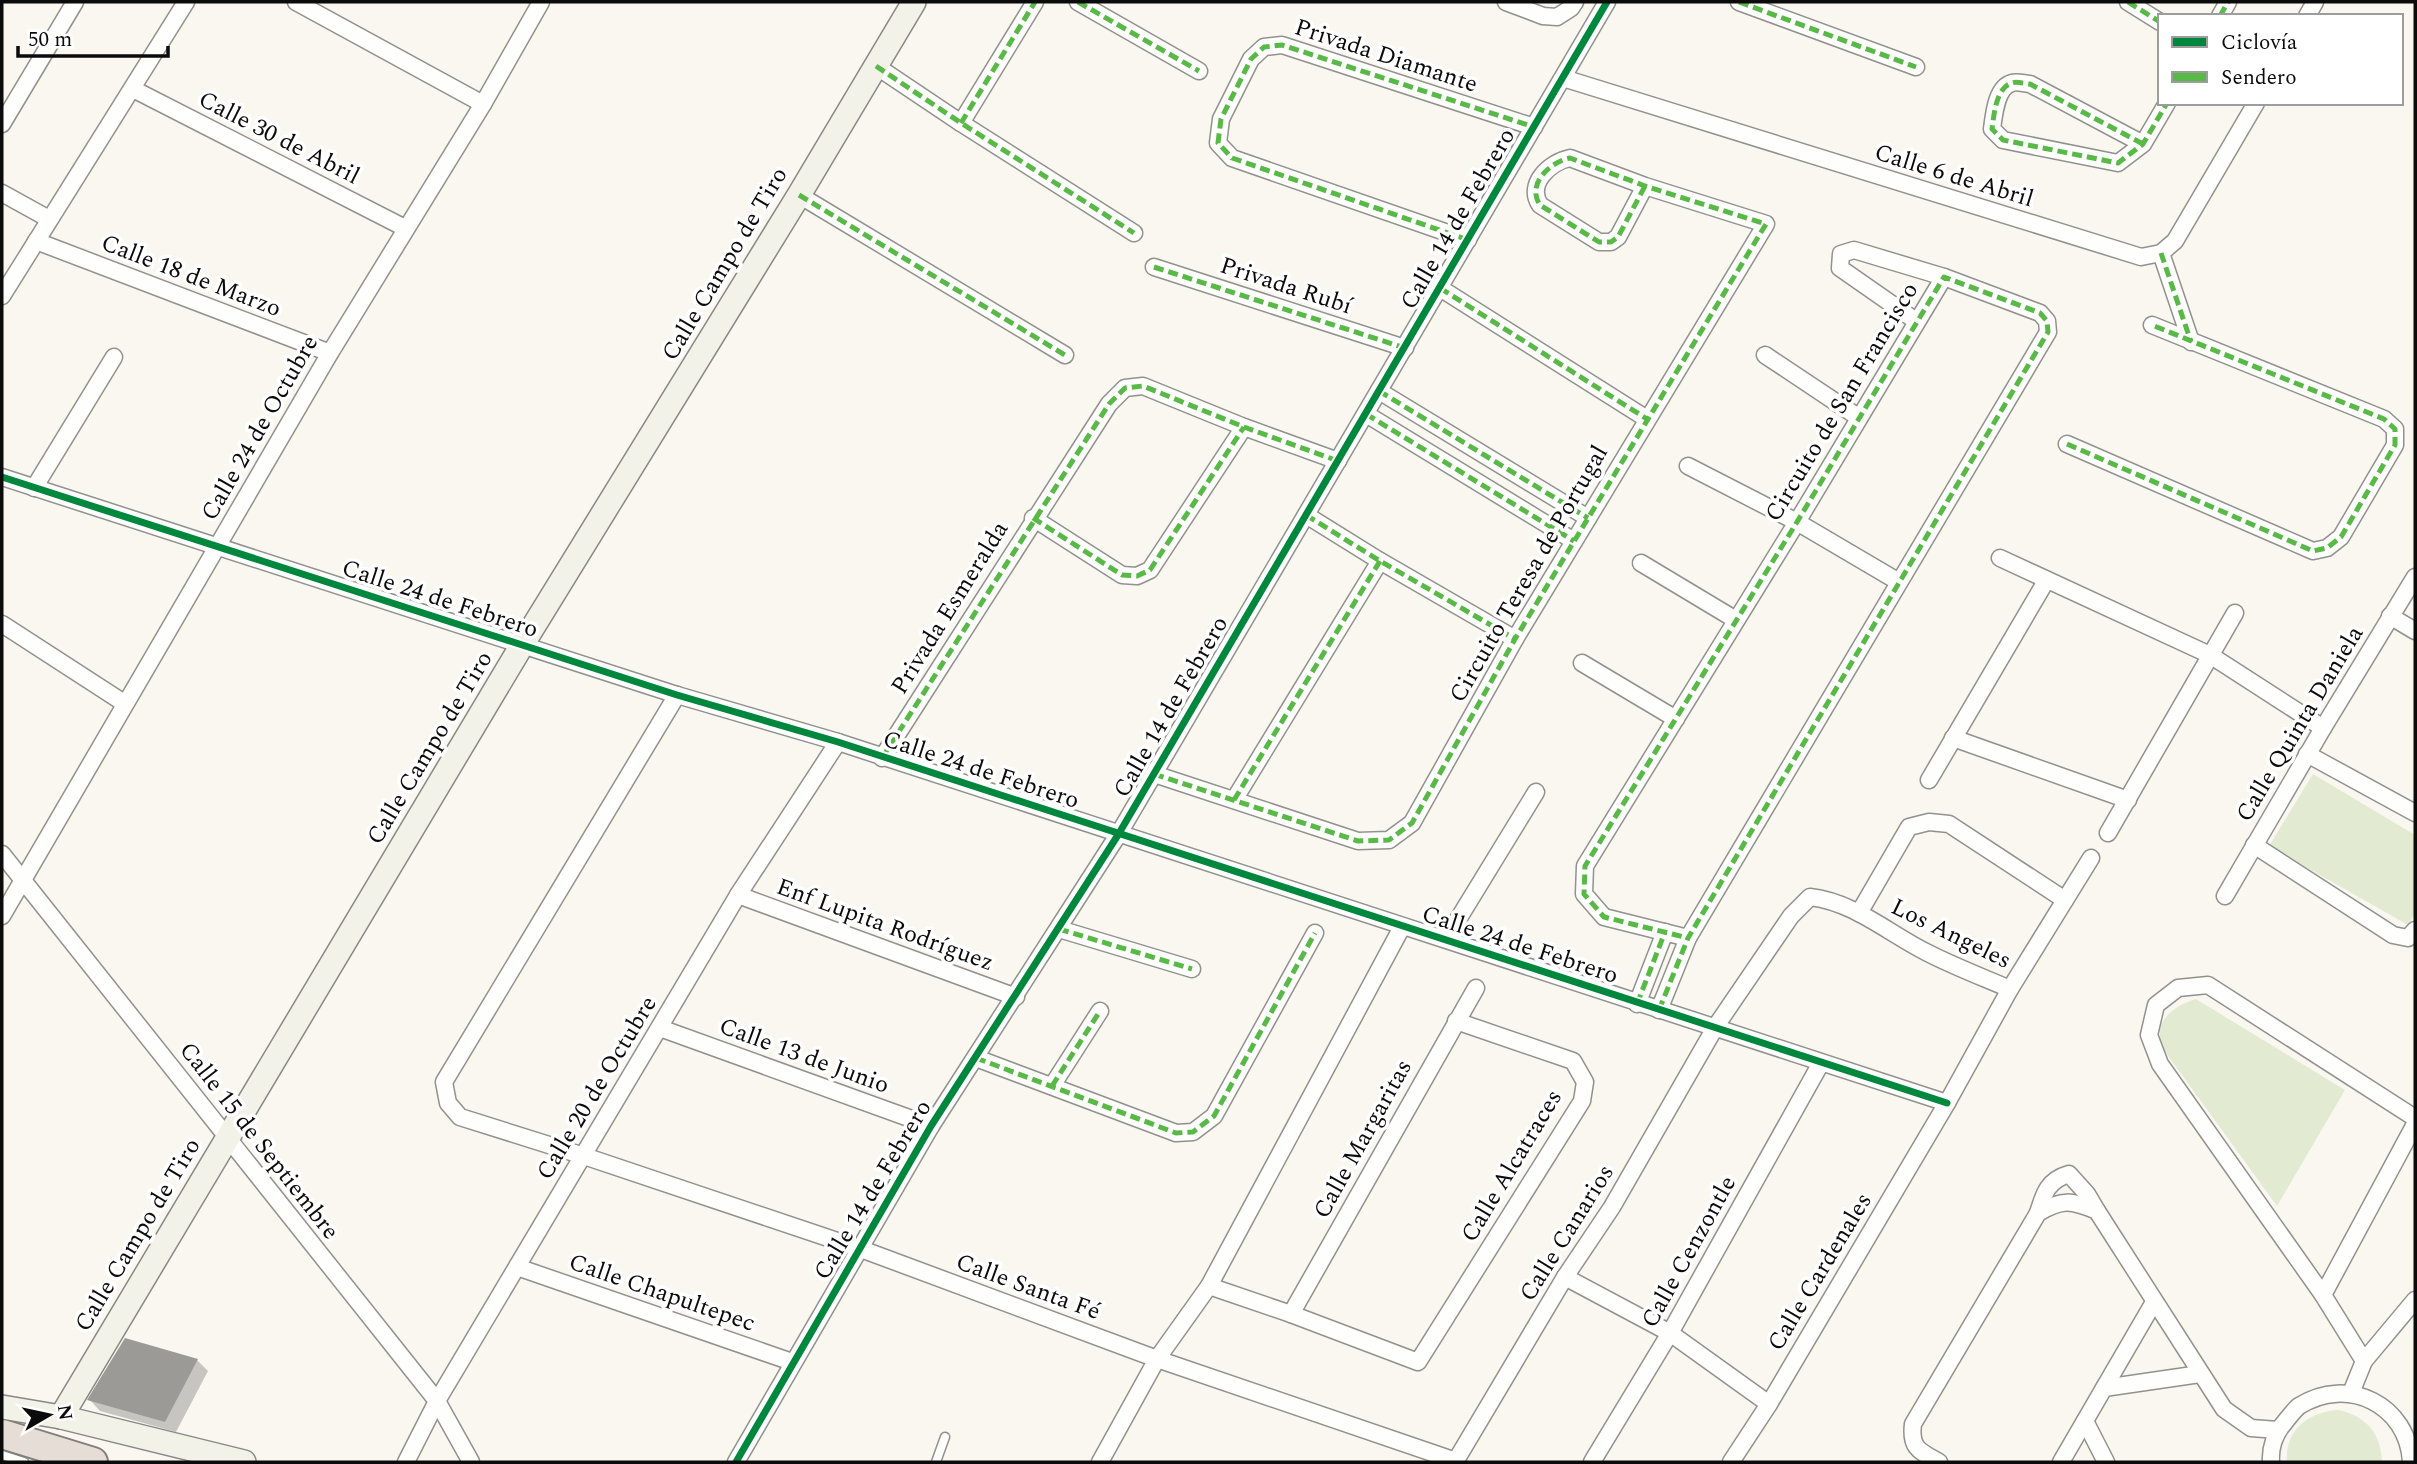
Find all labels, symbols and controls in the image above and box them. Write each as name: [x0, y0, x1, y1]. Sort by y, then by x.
street label: Privada Diamante: [1290, 9, 1482, 103]
scale bar: [18, 14, 168, 58]
legend: [2158, 14, 2403, 105]
text: 50 m: [28, 24, 72, 56]
text: Ciclovía: [2221, 27, 2298, 59]
text: Sendero: [2221, 62, 2297, 94]
street label: Calle 30 de Abril: [192, 82, 366, 194]
street label: Calle 14 de Febrero: [1391, 121, 1525, 317]
street label: Calle 6 de Abril: [1870, 135, 2038, 217]
street label: Calle Campo de Tiro: [653, 160, 797, 368]
street label: Calle 18 de Marzo: [96, 225, 286, 327]
street label: Privada Rubí: [1215, 248, 1358, 325]
street label: Circuito de San Francisco: [1756, 275, 1928, 529]
street label: Calle 24 de Octubre: [192, 328, 328, 528]
street label: Circuito Teresa de Portugal: [1440, 439, 1618, 709]
street label: Privada Esmeralda: [882, 514, 1018, 702]
street label: Calle 24 de Febrero: [337, 550, 543, 648]
street label: Calle 14 de Febrero: [1104, 609, 1238, 805]
street label: Calle Quinta Daniela: [2227, 619, 2373, 829]
street label: Calle Campo de Tiro: [358, 644, 502, 852]
street label: Calle 24 de Febrero: [878, 721, 1084, 819]
street label: Enf Lupita Rodríguez: [771, 869, 999, 981]
street label: Los Angeles: [1885, 889, 2017, 979]
street label: Calle 24 de Febrero: [1417, 896, 1623, 994]
street label: Calle 20 de Octubre: [528, 989, 666, 1187]
street label: Calle 13 de Junio: [714, 1009, 894, 1103]
street label: Calle 15 de Septiembre: [170, 1034, 348, 1248]
street label: Calle Margaritas: [1304, 1053, 1422, 1225]
street label: Calle Alcatraces: [1452, 1083, 1572, 1249]
street label: Calle 14 de Febrero: [805, 1093, 941, 1287]
street label: Calle Campo de Tiro: [66, 1131, 210, 1339]
street label: Calle Canarios: [1510, 1157, 1624, 1309]
street label: Calle Cenzontle: [1632, 1169, 1746, 1335]
street label: Calle Cardenales: [1758, 1186, 1882, 1358]
street label: Calle Chapultepec: [564, 1244, 760, 1342]
street label: Calle Santa Fé: [951, 1244, 1105, 1330]
north arrow: [14, 1380, 84, 1450]
text: N: [49, 1403, 80, 1423]

